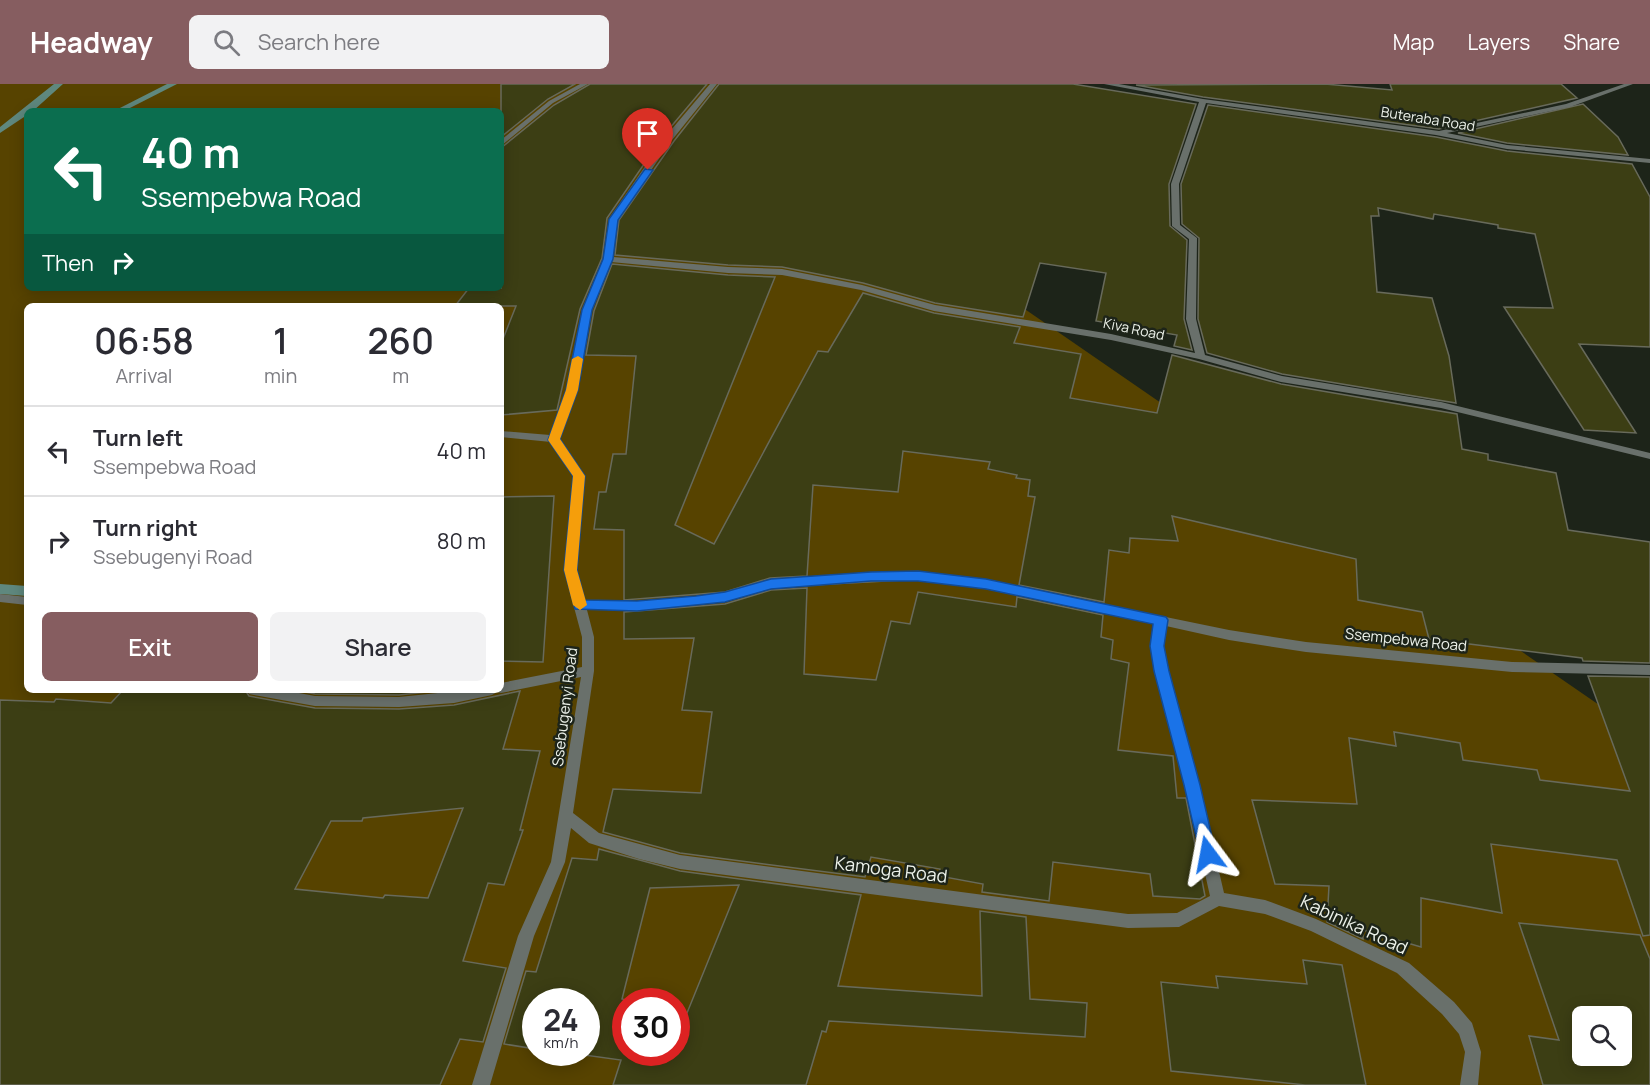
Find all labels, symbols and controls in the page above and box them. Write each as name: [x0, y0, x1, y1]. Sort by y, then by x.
search box: [189, 15, 609, 69]
text: Headway: [30, 23, 153, 61]
icon: search: [210, 26, 243, 59]
text: Search here: [258, 27, 380, 57]
text: Map: [1393, 28, 1434, 56]
text: Layers: [1467, 28, 1530, 56]
text: Share: [1563, 28, 1620, 56]
street label: Buteraba Road: [1380, 102, 1476, 135]
pin: [622, 108, 673, 170]
icon: arrive: [631, 117, 664, 150]
text: 40 m: [141, 123, 240, 181]
icon: left: [42, 132, 120, 210]
text: Ssempebwa Road: [141, 178, 362, 215]
icon: right: [106, 246, 139, 279]
text: Then: [42, 248, 94, 278]
street label: Kiva Road: [1102, 313, 1166, 344]
text: 06:58: [94, 316, 194, 365]
text: 1: [273, 316, 288, 365]
text: 260: [367, 316, 434, 365]
text: Arrival: [115, 362, 173, 389]
text: min: [264, 362, 297, 389]
text: m: [392, 362, 409, 389]
text: Turn left: [93, 423, 183, 453]
icon: left: [42, 435, 75, 468]
text: 40 m: [437, 436, 486, 466]
text: Ssempebwa Road: [93, 453, 256, 480]
text: Turn right: [93, 513, 198, 543]
icon: right: [42, 525, 75, 558]
text: 80 m: [437, 526, 486, 556]
text: Ssebugenyi Road: [93, 543, 253, 570]
button: Exit: [42, 612, 258, 681]
button: Share: [270, 612, 486, 681]
street label: Ssempebwa Road: [1344, 623, 1468, 656]
street label: Ssebugenyi Road: [547, 646, 582, 768]
position arrow: [1176, 822, 1240, 886]
street label: Kamoga Road: [833, 850, 949, 888]
street label: Kabinika Road: [1297, 889, 1412, 959]
speed limit sign: 30: [612, 988, 690, 1066]
text: 24: [543, 999, 579, 1040]
map controls: [1572, 1006, 1632, 1066]
button: search: [1572, 1006, 1632, 1066]
text: km/h: [544, 1032, 578, 1053]

